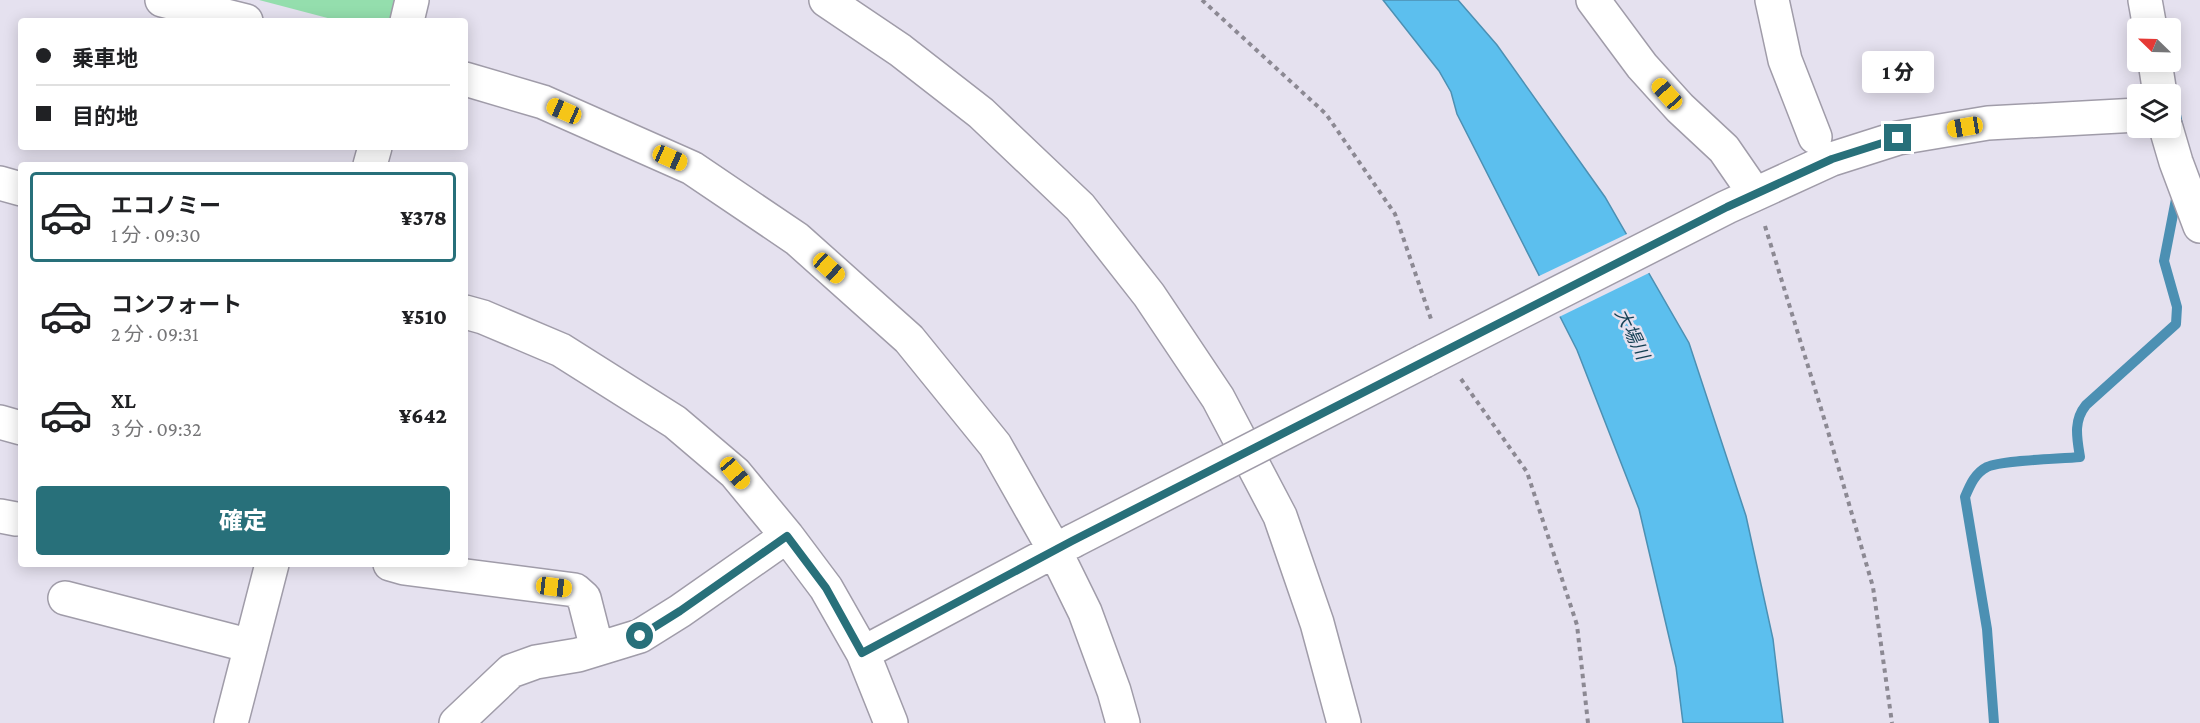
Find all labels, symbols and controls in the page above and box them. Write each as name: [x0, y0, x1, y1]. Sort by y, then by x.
north arrow: [2127, 18, 2181, 72]
map controls: [2127, 18, 2181, 138]
text: 乗車地: [72, 46, 138, 71]
callout: 1 分: [1862, 51, 1934, 93]
text: 1 分: [1882, 61, 1914, 83]
car: [1648, 75, 1686, 113]
button: layers: [2127, 84, 2181, 138]
car: [544, 95, 584, 127]
text: 目的地: [72, 104, 138, 129]
car: [1946, 115, 1984, 139]
route end: [1884, 124, 1911, 151]
car: [650, 142, 690, 174]
icon: car: [39, 190, 93, 244]
text: エコノミー: [111, 193, 221, 218]
text: ¥378: [400, 205, 447, 230]
text: 1 分 · 09:30: [111, 224, 201, 246]
car: [810, 249, 848, 287]
icon: car: [39, 289, 93, 343]
text: コンフォート: [111, 292, 242, 317]
text: ¥510: [402, 304, 447, 329]
water label: 大場川: [1611, 305, 1654, 364]
text: 2 分 · 09:31: [111, 323, 199, 345]
icon: car: [39, 388, 93, 442]
text: XL: [111, 388, 136, 413]
text: ¥642: [399, 403, 447, 428]
text: 3 分 · 09:32: [111, 418, 202, 440]
car: [717, 453, 753, 493]
button: 確定: [36, 486, 450, 555]
car: [535, 576, 573, 598]
route start: [626, 622, 653, 649]

